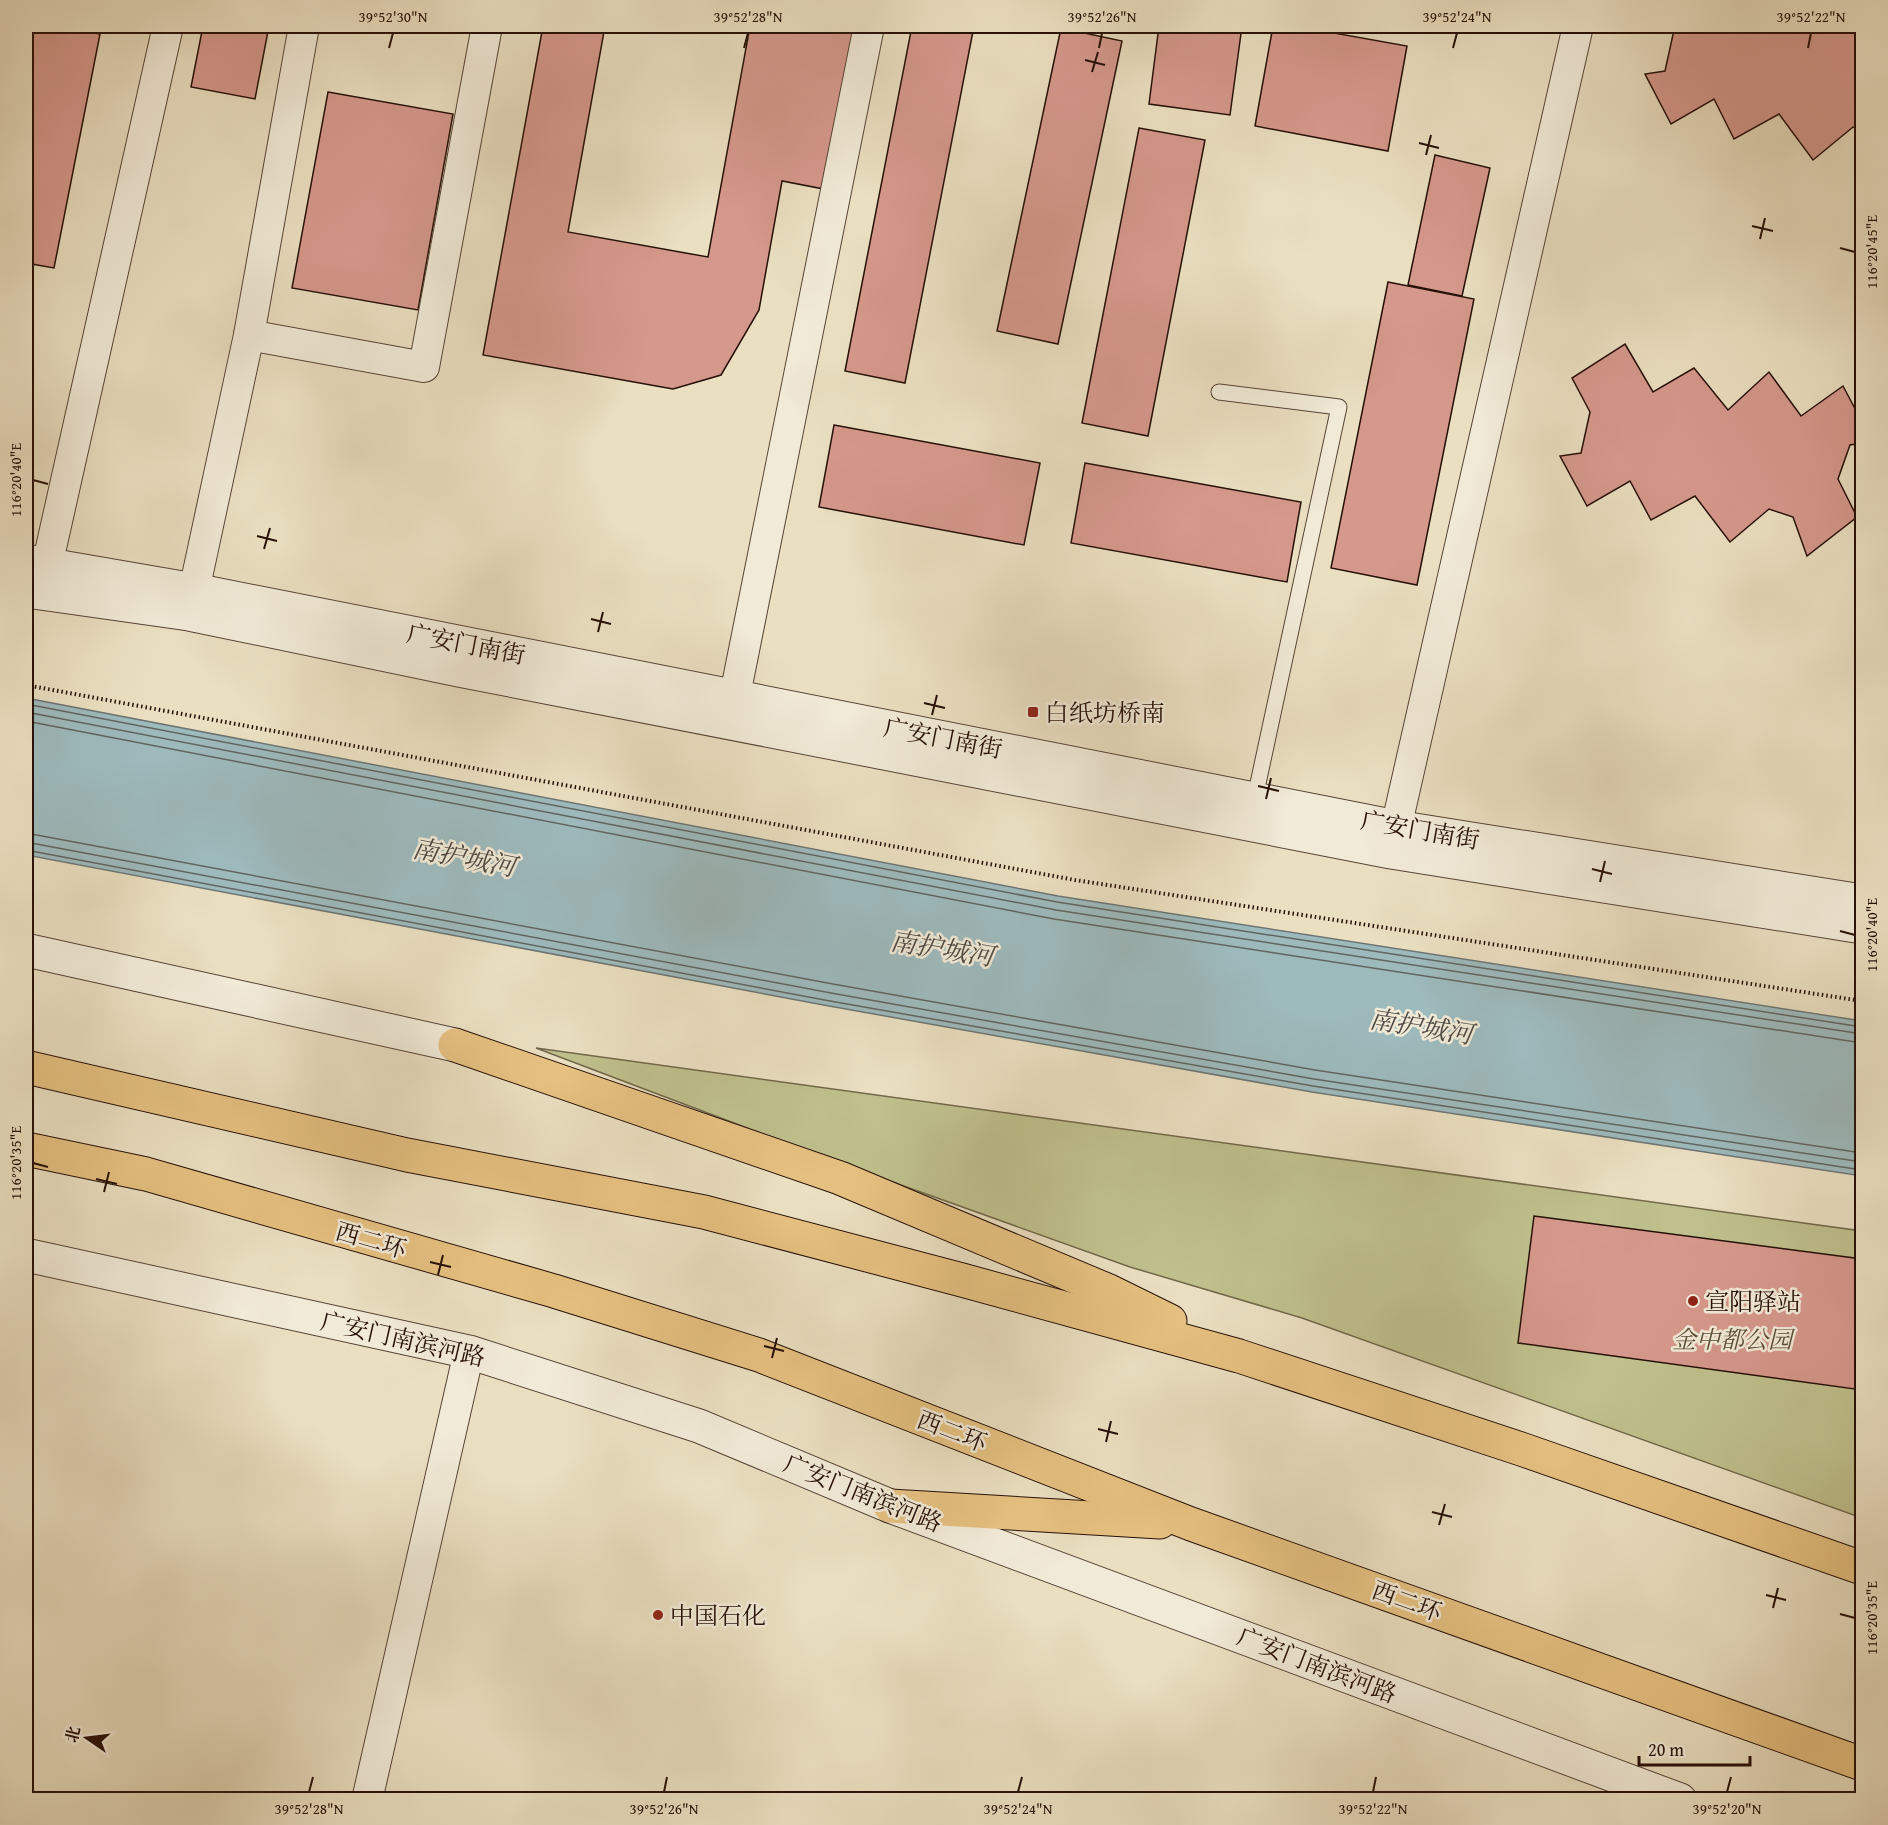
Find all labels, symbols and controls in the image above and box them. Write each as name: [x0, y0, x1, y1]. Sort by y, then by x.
text: 39°52'30"N: [359, 6, 428, 27]
text: 39°52'28"N: [714, 6, 783, 27]
text: 39°52'26"N: [1068, 6, 1137, 27]
text: 39°52'24"N: [1423, 6, 1492, 27]
text: 39°52'22"N: [1777, 6, 1846, 27]
text: 116°20'45"E: [1861, 215, 1882, 289]
text: 116°20'40"E: [5, 443, 26, 517]
street label: 广安门南街: [404, 615, 528, 673]
place label: 白纸坊桥南: [1045, 695, 1165, 730]
marker: 白纸坊桥南: [1026, 705, 1040, 719]
street label: 广安门南街: [881, 709, 1005, 767]
street label: 广安门南街: [1358, 802, 1482, 858]
water label: 南护城河: [409, 828, 523, 887]
text: 116°20'40"E: [1861, 898, 1882, 972]
water label: 南护城河: [888, 921, 1000, 976]
water label: 南护城河: [1367, 999, 1479, 1054]
text: 116°20'35"E: [5, 1126, 26, 1200]
street label: 西二环: [332, 1213, 410, 1267]
place label: 宣阳驿站: [1705, 1284, 1801, 1319]
marker: 宣阳驿站: [1686, 1294, 1700, 1308]
street label: 广安门南滨河路: [317, 1303, 489, 1375]
park label: 金中都公园: [1672, 1322, 1796, 1357]
street label: 西二环: [912, 1402, 992, 1460]
street label: 广安门南滨河路: [779, 1445, 947, 1541]
street label: 西二环: [1367, 1572, 1447, 1630]
text: 116°20'35"E: [1861, 1581, 1882, 1655]
place label: 中国石化: [670, 1598, 766, 1633]
marker: 中国石化: [651, 1608, 665, 1622]
street label: 广安门南滨河路: [1232, 1619, 1402, 1711]
north arrow: [57, 1708, 117, 1768]
text: 北: [59, 1724, 86, 1745]
scale bar: [1639, 1729, 1750, 1767]
text: 20 m: [1648, 1736, 1684, 1763]
text: 39°52'28"N: [275, 1798, 344, 1819]
text: 39°52'26"N: [630, 1798, 699, 1819]
text: 39°52'24"N: [984, 1798, 1053, 1819]
text: 39°52'22"N: [1339, 1798, 1408, 1819]
text: 39°52'20"N: [1693, 1798, 1762, 1819]

